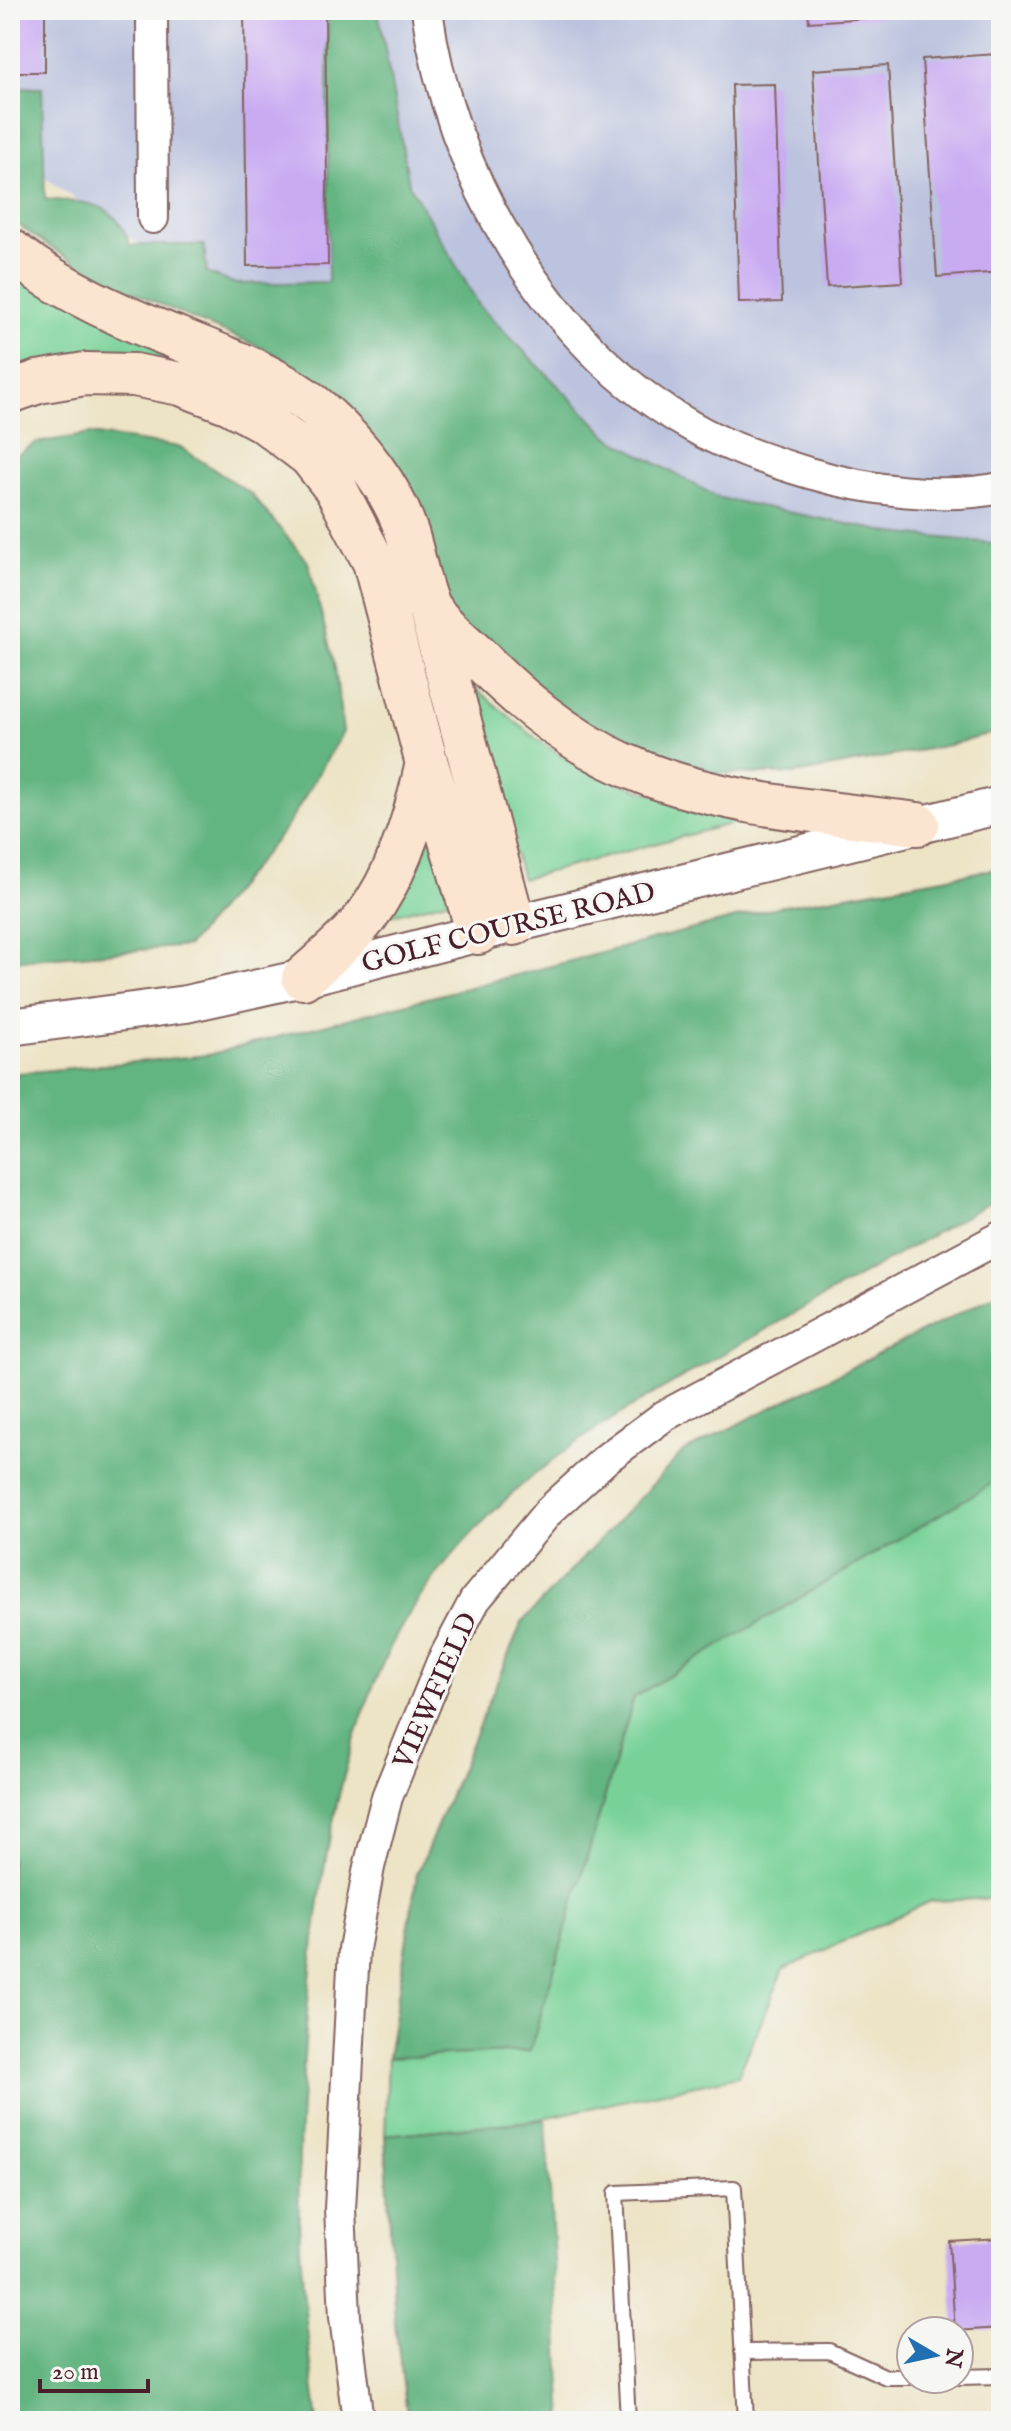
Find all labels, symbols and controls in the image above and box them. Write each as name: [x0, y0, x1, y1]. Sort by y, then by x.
street label: GOLF COURSE ROAD: [358, 875, 659, 982]
street label: VIEWFIELD: [386, 1607, 486, 1776]
north arrow: [895, 2315, 975, 2395]
scale bar: [40, 2343, 148, 2393]
text: N: [937, 2345, 968, 2369]
text: 20 m: [52, 2357, 99, 2388]

